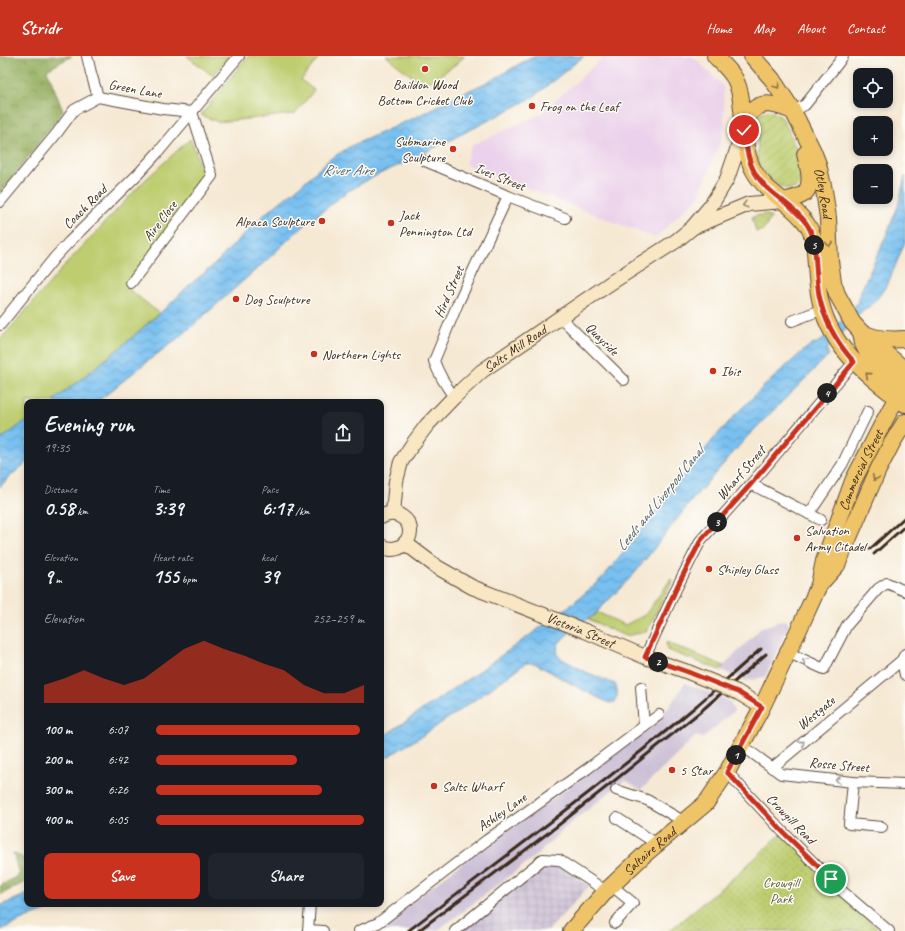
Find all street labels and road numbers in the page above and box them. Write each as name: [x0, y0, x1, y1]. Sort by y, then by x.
street label: Green Lane: [107, 76, 164, 102]
street label: Ives Street: [472, 159, 529, 195]
street label: Otley Road: [811, 166, 837, 222]
street label: Coach Road: [59, 180, 112, 233]
street label: Aire Close: [139, 196, 181, 244]
street label: Hird Street: [430, 262, 468, 320]
street label: Quayside: [582, 319, 623, 360]
street label: Salts Mill Road: [480, 320, 552, 376]
street label: Commercial Street: [835, 426, 887, 513]
street label: Wharf Street: [713, 441, 771, 503]
street label: Victoria Street: [544, 608, 619, 652]
street label: Westgate: [794, 691, 839, 734]
street label: Rosse Street: [808, 754, 871, 776]
street label: Ashley Lane: [474, 788, 531, 835]
street label: Crowgill Road: [763, 790, 821, 850]
street label: Saltaire Road: [619, 822, 681, 879]

